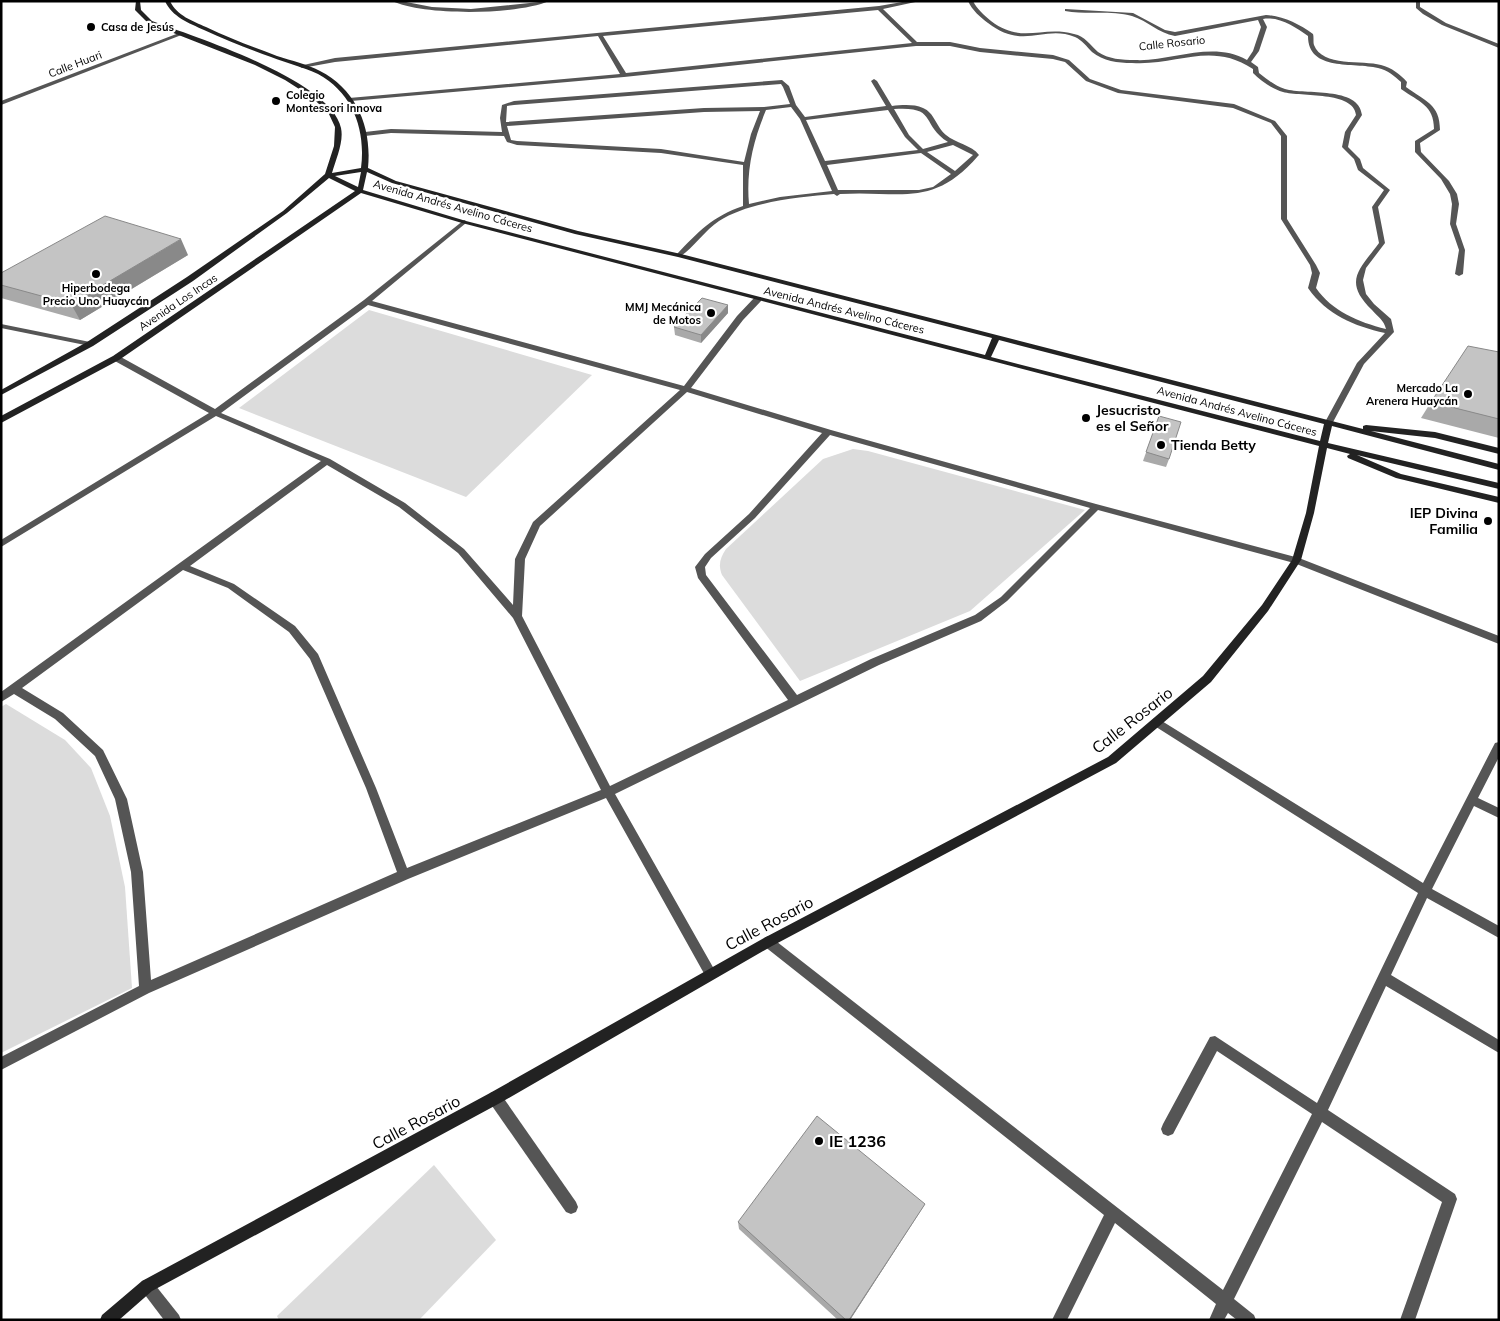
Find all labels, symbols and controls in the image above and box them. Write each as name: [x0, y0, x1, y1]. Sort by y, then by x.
place label: Casa de Jesús: [101, 20, 174, 34]
marker: Casa de Jesús: [85, 21, 97, 33]
street label: Calle Rosario: [1138, 33, 1206, 53]
street label: Calle Huari: [46, 47, 104, 81]
place label: Colegio Montessori Innova: [286, 88, 382, 115]
marker: Colegio Montessori Innova: [270, 95, 282, 107]
street label: Avenida Andrés Avelino Cáceres: [372, 177, 534, 235]
marker: Hiperbodega Precio Uno Huaycán: [90, 268, 102, 280]
street label: Avenida Los Incas: [136, 270, 220, 334]
place label: Hiperbodega Precio Uno Huaycán: [43, 281, 149, 308]
street label: Avenida Andrés Avelino Cáceres: [762, 283, 926, 337]
place label: MMJ Mecánica de Motos: [625, 300, 701, 327]
marker: MMJ Mecánica de Motos: [705, 307, 717, 319]
place label: Mercado La Arenera Huaycán: [1366, 381, 1458, 408]
street label: Avenida Andrés Avelino Cáceres: [1155, 383, 1319, 439]
marker: Mercado La Arenera Huaycán: [1462, 388, 1474, 400]
place label: Jesucristo es el Señor: [1096, 401, 1169, 435]
marker: Jesucristo es el Señor: [1080, 412, 1092, 424]
place label: Tienda Betty: [1171, 436, 1256, 454]
marker: Tienda Betty: [1155, 439, 1167, 451]
place label: IEP Divina Familia: [1410, 504, 1478, 538]
marker: IEP Divina Familia: [1482, 515, 1494, 527]
street label: Calle Rosario: [1088, 682, 1176, 758]
street label: Calle Rosario: [721, 891, 817, 955]
street label: Calle Rosario: [368, 1090, 464, 1154]
place label: IE 1236: [829, 1131, 886, 1151]
marker: IE 1236: [813, 1135, 825, 1147]

